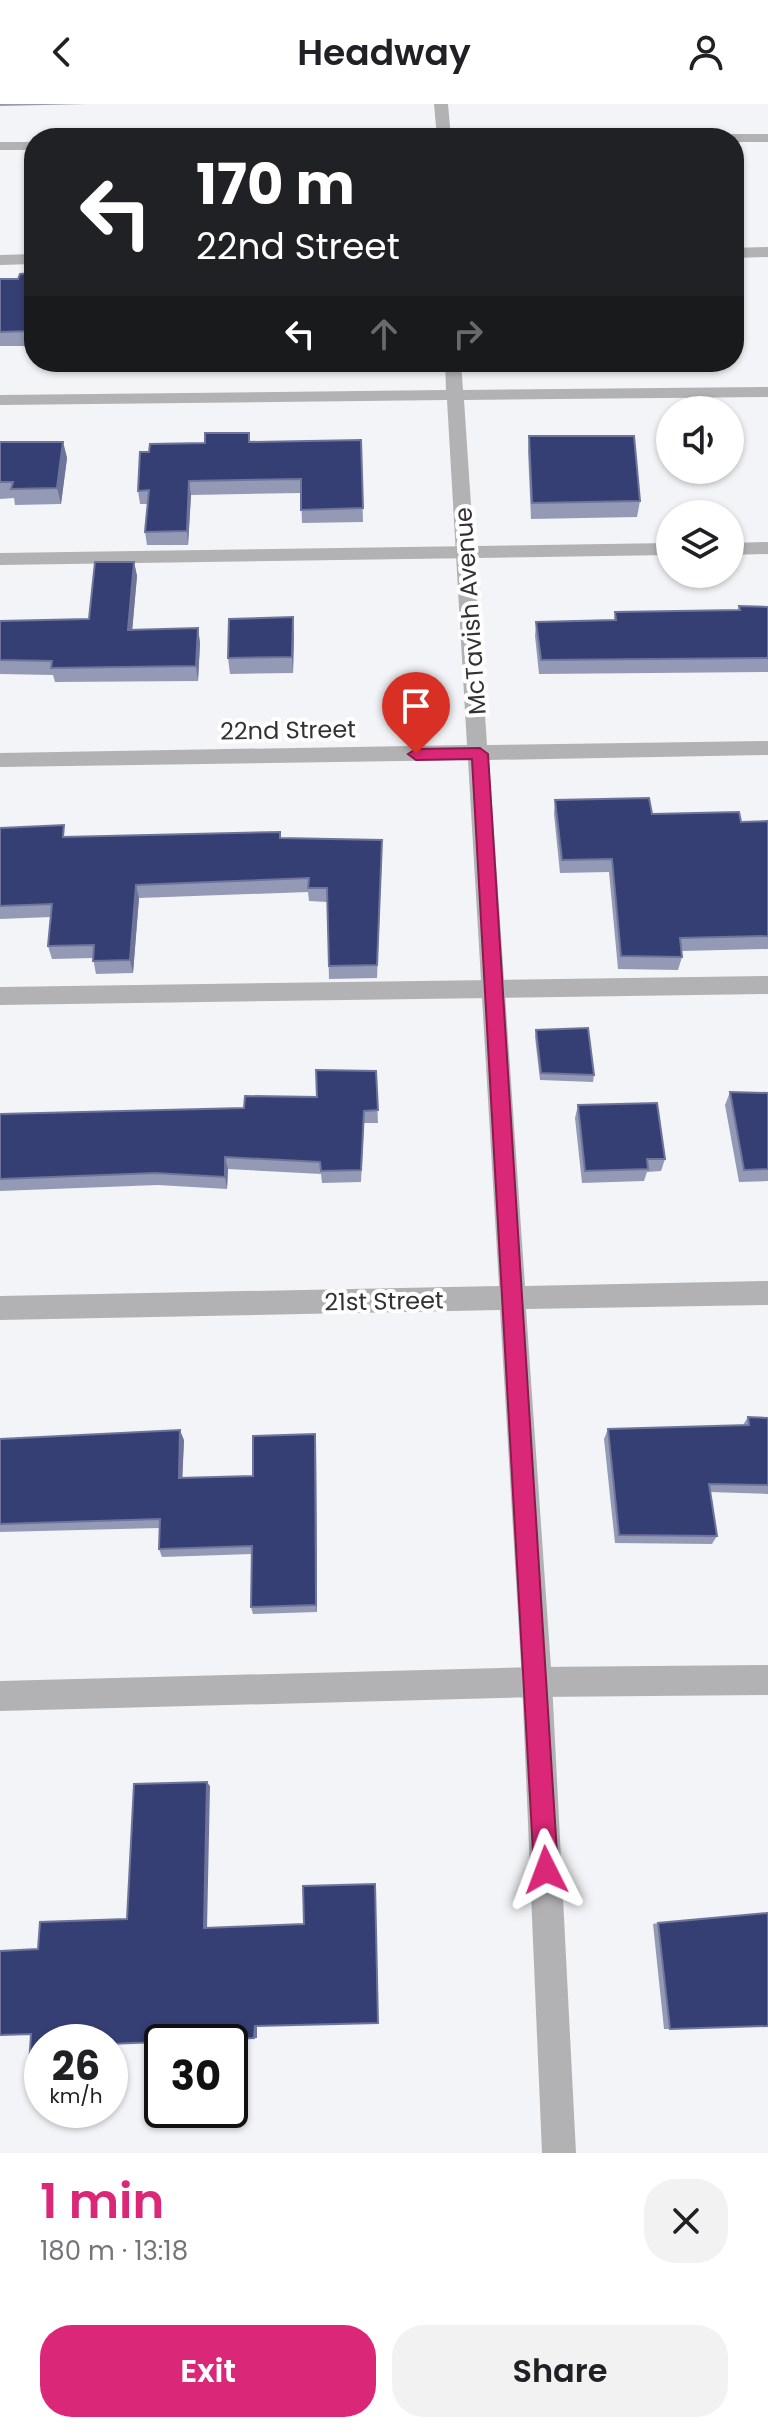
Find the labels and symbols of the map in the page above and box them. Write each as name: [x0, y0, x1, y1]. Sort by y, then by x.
street label: McTavish Avenue: [446, 506, 494, 716]
pin: [382, 672, 450, 754]
street label: 22nd Street: [220, 712, 356, 748]
street label: 21st Street: [324, 1283, 444, 1319]
position arrow: [504, 1828, 588, 1912]
speed limit sign: 30: [144, 2024, 248, 2128]

